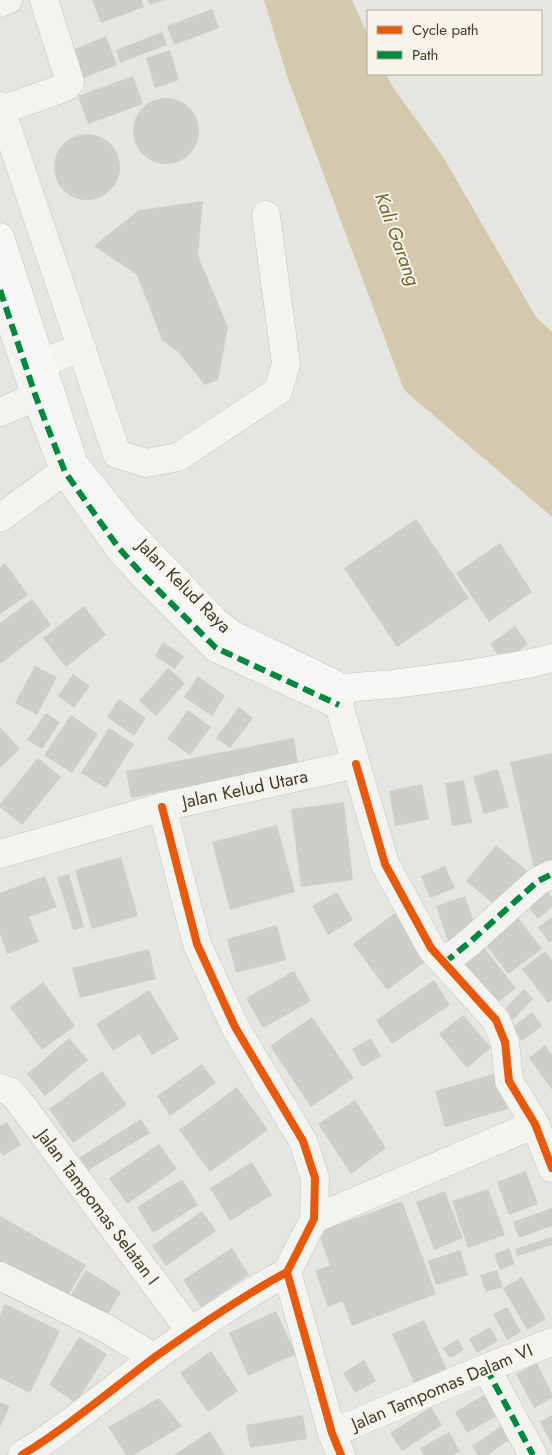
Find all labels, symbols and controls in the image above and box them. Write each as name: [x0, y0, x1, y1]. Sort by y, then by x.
legend: [367, 10, 542, 75]
text: Cycle path: [412, 19, 479, 41]
text: Path: [412, 44, 438, 66]
water label: Kali Garang: [368, 189, 427, 290]
street label: Jalan Kelud Raya: [130, 532, 237, 639]
street label: Jalan Kelud Utara: [178, 763, 310, 815]
street label: Jalan Tampomas Selatan I: [29, 1122, 165, 1291]
street label: Jalan Tampomas Dalam VI: [345, 1337, 537, 1438]

